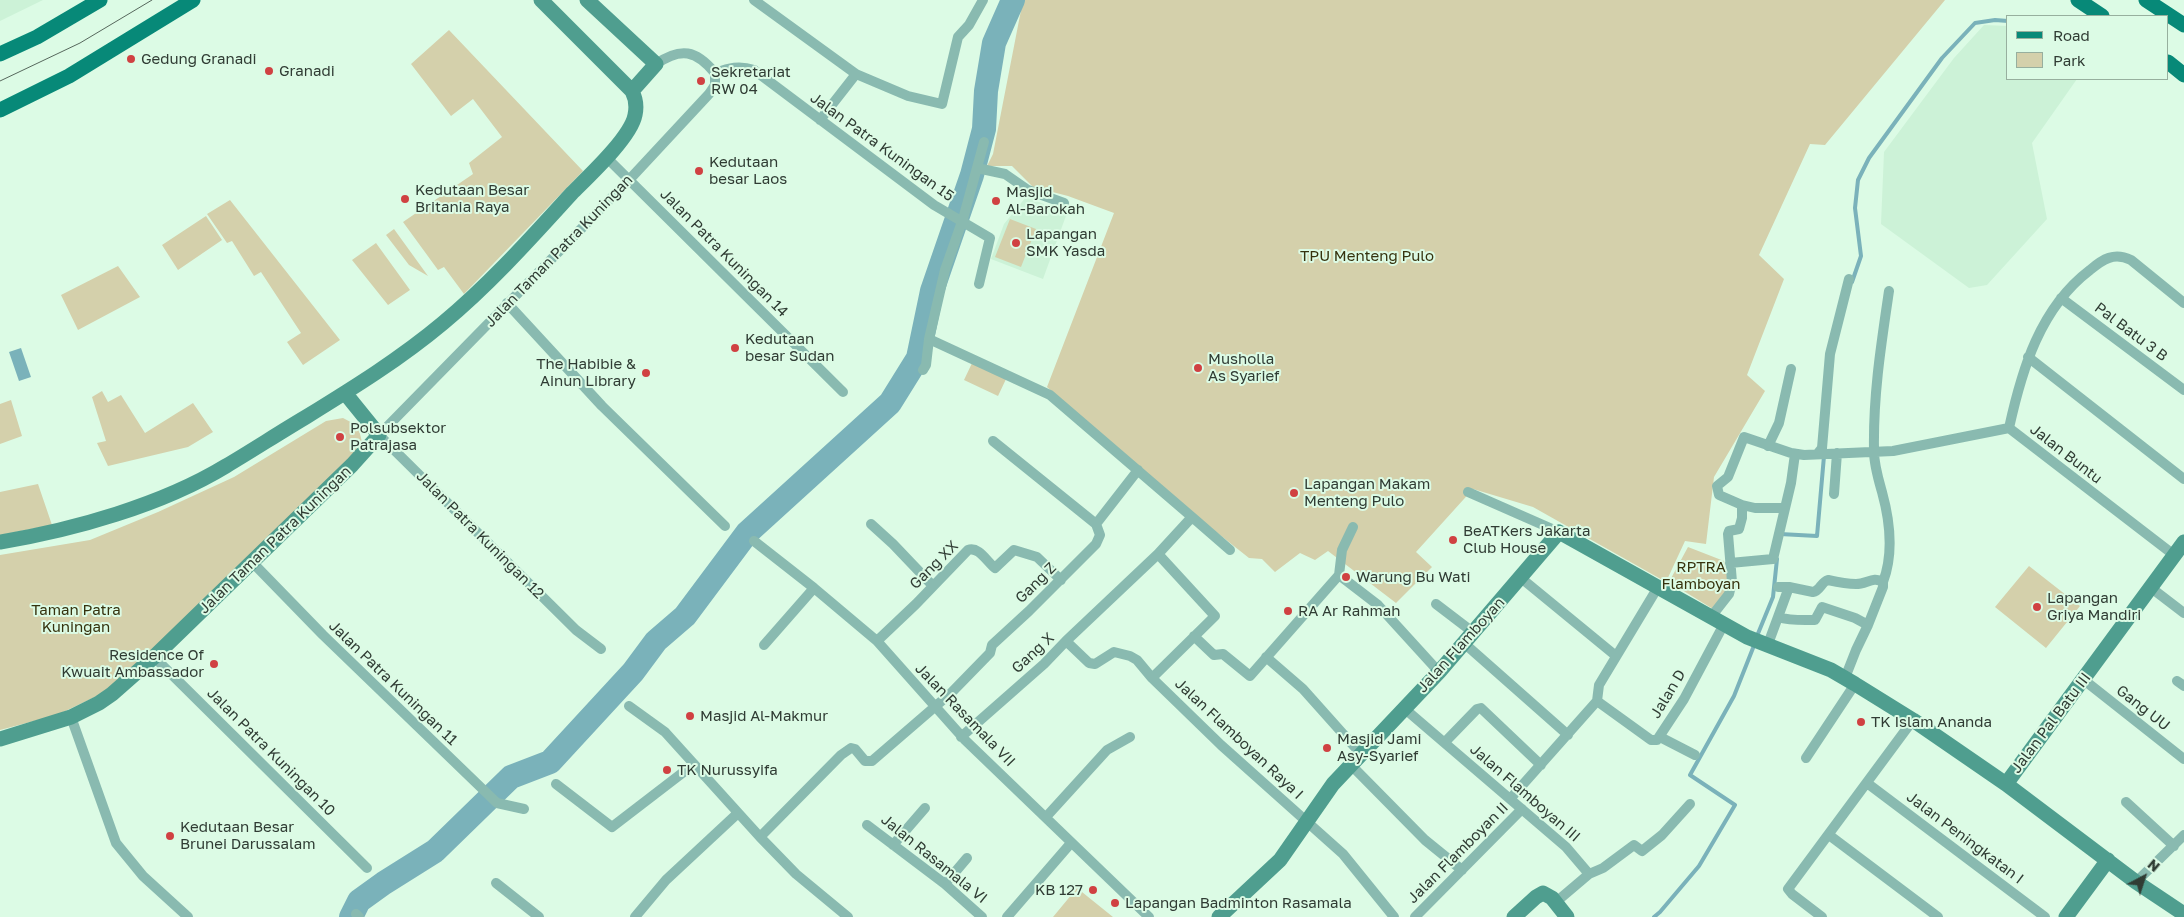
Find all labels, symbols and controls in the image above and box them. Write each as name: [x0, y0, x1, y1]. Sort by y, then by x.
legend: [2006, 15, 2169, 80]
text: Road: [2053, 26, 2090, 44]
place label: Gedung Granadi: [141, 50, 256, 68]
text: Park: [2053, 51, 2085, 69]
marker: Gedung Granadi: [125, 53, 137, 65]
place label: Granadi: [279, 62, 335, 80]
place label: Sekretariat RW 04: [711, 63, 791, 98]
marker: Granadi: [263, 65, 275, 77]
marker: Sekretariat RW 04: [695, 75, 707, 87]
street label: Jalan Patra Kuningan 15: [807, 89, 957, 205]
place label: Kedutaan besar Laos: [709, 153, 787, 188]
marker: Kedutaan besar Laos: [693, 165, 705, 177]
street label: Jalan Taman Patra Kuningan: [481, 171, 637, 331]
place label: Kedutaan Besar Britania Raya: [415, 181, 529, 216]
place label: Masjid Al-Barokah: [1006, 183, 1085, 218]
street label: Jalan Patra Kuningan 14: [656, 185, 792, 321]
marker: Kedutaan Besar Britania Raya: [399, 193, 411, 205]
marker: Masjid Al-Barokah: [990, 195, 1002, 207]
place label: Lapangan SMK Yasda: [1026, 225, 1105, 260]
marker: Lapangan SMK Yasda: [1010, 237, 1022, 249]
park label: TPU Menteng Pulo: [1300, 247, 1434, 265]
street label: Pal Batu 3 B: [2091, 299, 2171, 365]
place label: Kedutaan besar Sudan: [745, 330, 835, 365]
marker: Kedutaan besar Sudan: [729, 342, 741, 354]
place label: Musholla As Syarief: [1208, 350, 1279, 385]
place label: The Habibie & Ainun Library: [536, 355, 636, 390]
marker: Musholla As Syarief: [1192, 362, 1204, 374]
marker: The Habibie & Ainun Library: [640, 367, 652, 379]
place label: Polsubsektor Patrajasa: [350, 419, 446, 454]
street label: Jalan Buntu: [2026, 420, 2106, 488]
marker: Polsubsektor Patrajasa: [334, 431, 346, 443]
street label: Jalan Taman Patra Kuningan: [195, 462, 355, 618]
street label: Jalan Patra Kuningan 12: [412, 467, 548, 603]
place label: Lapangan Makam Menteng Pulo: [1304, 475, 1430, 510]
marker: Lapangan Makam Menteng Pulo: [1288, 487, 1300, 499]
place label: BeATKers Jakarta Club House: [1463, 522, 1590, 557]
marker: BeATKers Jakarta Club House: [1447, 534, 1459, 546]
street label: Gang XX: [906, 537, 962, 593]
park label: RPTRA Flamboyan: [1661, 558, 1741, 593]
street label: Gang Z: [1012, 559, 1060, 607]
place label: Warung Bu Wati: [1356, 568, 1470, 586]
marker: Warung Bu Wati: [1340, 571, 1352, 583]
place label: Lapangan Griya Mandiri: [2047, 589, 2141, 624]
street label: Jalan Flamboyan: [1413, 594, 1509, 696]
park label: Taman Patra Kuningan: [31, 601, 121, 636]
marker: Lapangan Griya Mandiri: [2031, 601, 2043, 613]
place label: RA Ar Rahmah: [1298, 602, 1400, 620]
marker: RA Ar Rahmah: [1282, 605, 1294, 617]
street label: Jalan Patra Kuningan 11: [325, 617, 461, 749]
street label: Gang X: [1008, 629, 1058, 677]
place label: Residence Of Kwuait Ambassador: [61, 646, 204, 681]
marker: Residence Of Kwuait Ambassador: [208, 658, 220, 670]
street label: Jalan Rasamala VII: [911, 660, 1019, 770]
street label: Jalan D: [1646, 666, 1690, 722]
street label: Jalan Pal Batu III: [2007, 669, 2095, 777]
street label: Jalan Flamboyan Raya I: [1171, 675, 1307, 803]
street label: Gang UU: [2113, 681, 2173, 735]
street label: Jalan Patra Kuningan 10: [203, 684, 339, 820]
place label: Masjid Al-Makmur: [700, 707, 828, 725]
marker: Masjid Al-Makmur: [684, 710, 696, 722]
place label: TK Islam Ananda: [1871, 713, 1992, 731]
marker: TK Islam Ananda: [1855, 716, 1867, 728]
place label: Masjid Jami Asy-Syarief: [1337, 730, 1421, 765]
street label: Jalan Flamboyan III: [1466, 740, 1584, 846]
marker: Masjid Jami Asy-Syarief: [1321, 742, 1333, 754]
place label: TK Nurussyifa: [677, 761, 778, 779]
marker: TK Nurussyifa: [661, 764, 673, 776]
street label: Jalan Peningkatan I: [1903, 788, 2027, 888]
street label: Jalan Flamboyan II: [1404, 799, 1512, 907]
street label: Jalan Rasamala VI: [877, 811, 991, 907]
place label: Kedutaan Besar Brunei Darussalam: [180, 818, 315, 853]
marker: Kedutaan Besar Brunei Darussalam: [164, 830, 176, 842]
north arrow: [2119, 852, 2169, 902]
text: N: [2144, 855, 2163, 875]
place label: KB 127: [1035, 881, 1083, 899]
marker: KB 127: [1087, 884, 1099, 896]
place label: Lapangan Badminton Rasamala: [1125, 894, 1352, 912]
marker: Lapangan Badminton Rasamala: [1109, 897, 1121, 909]

